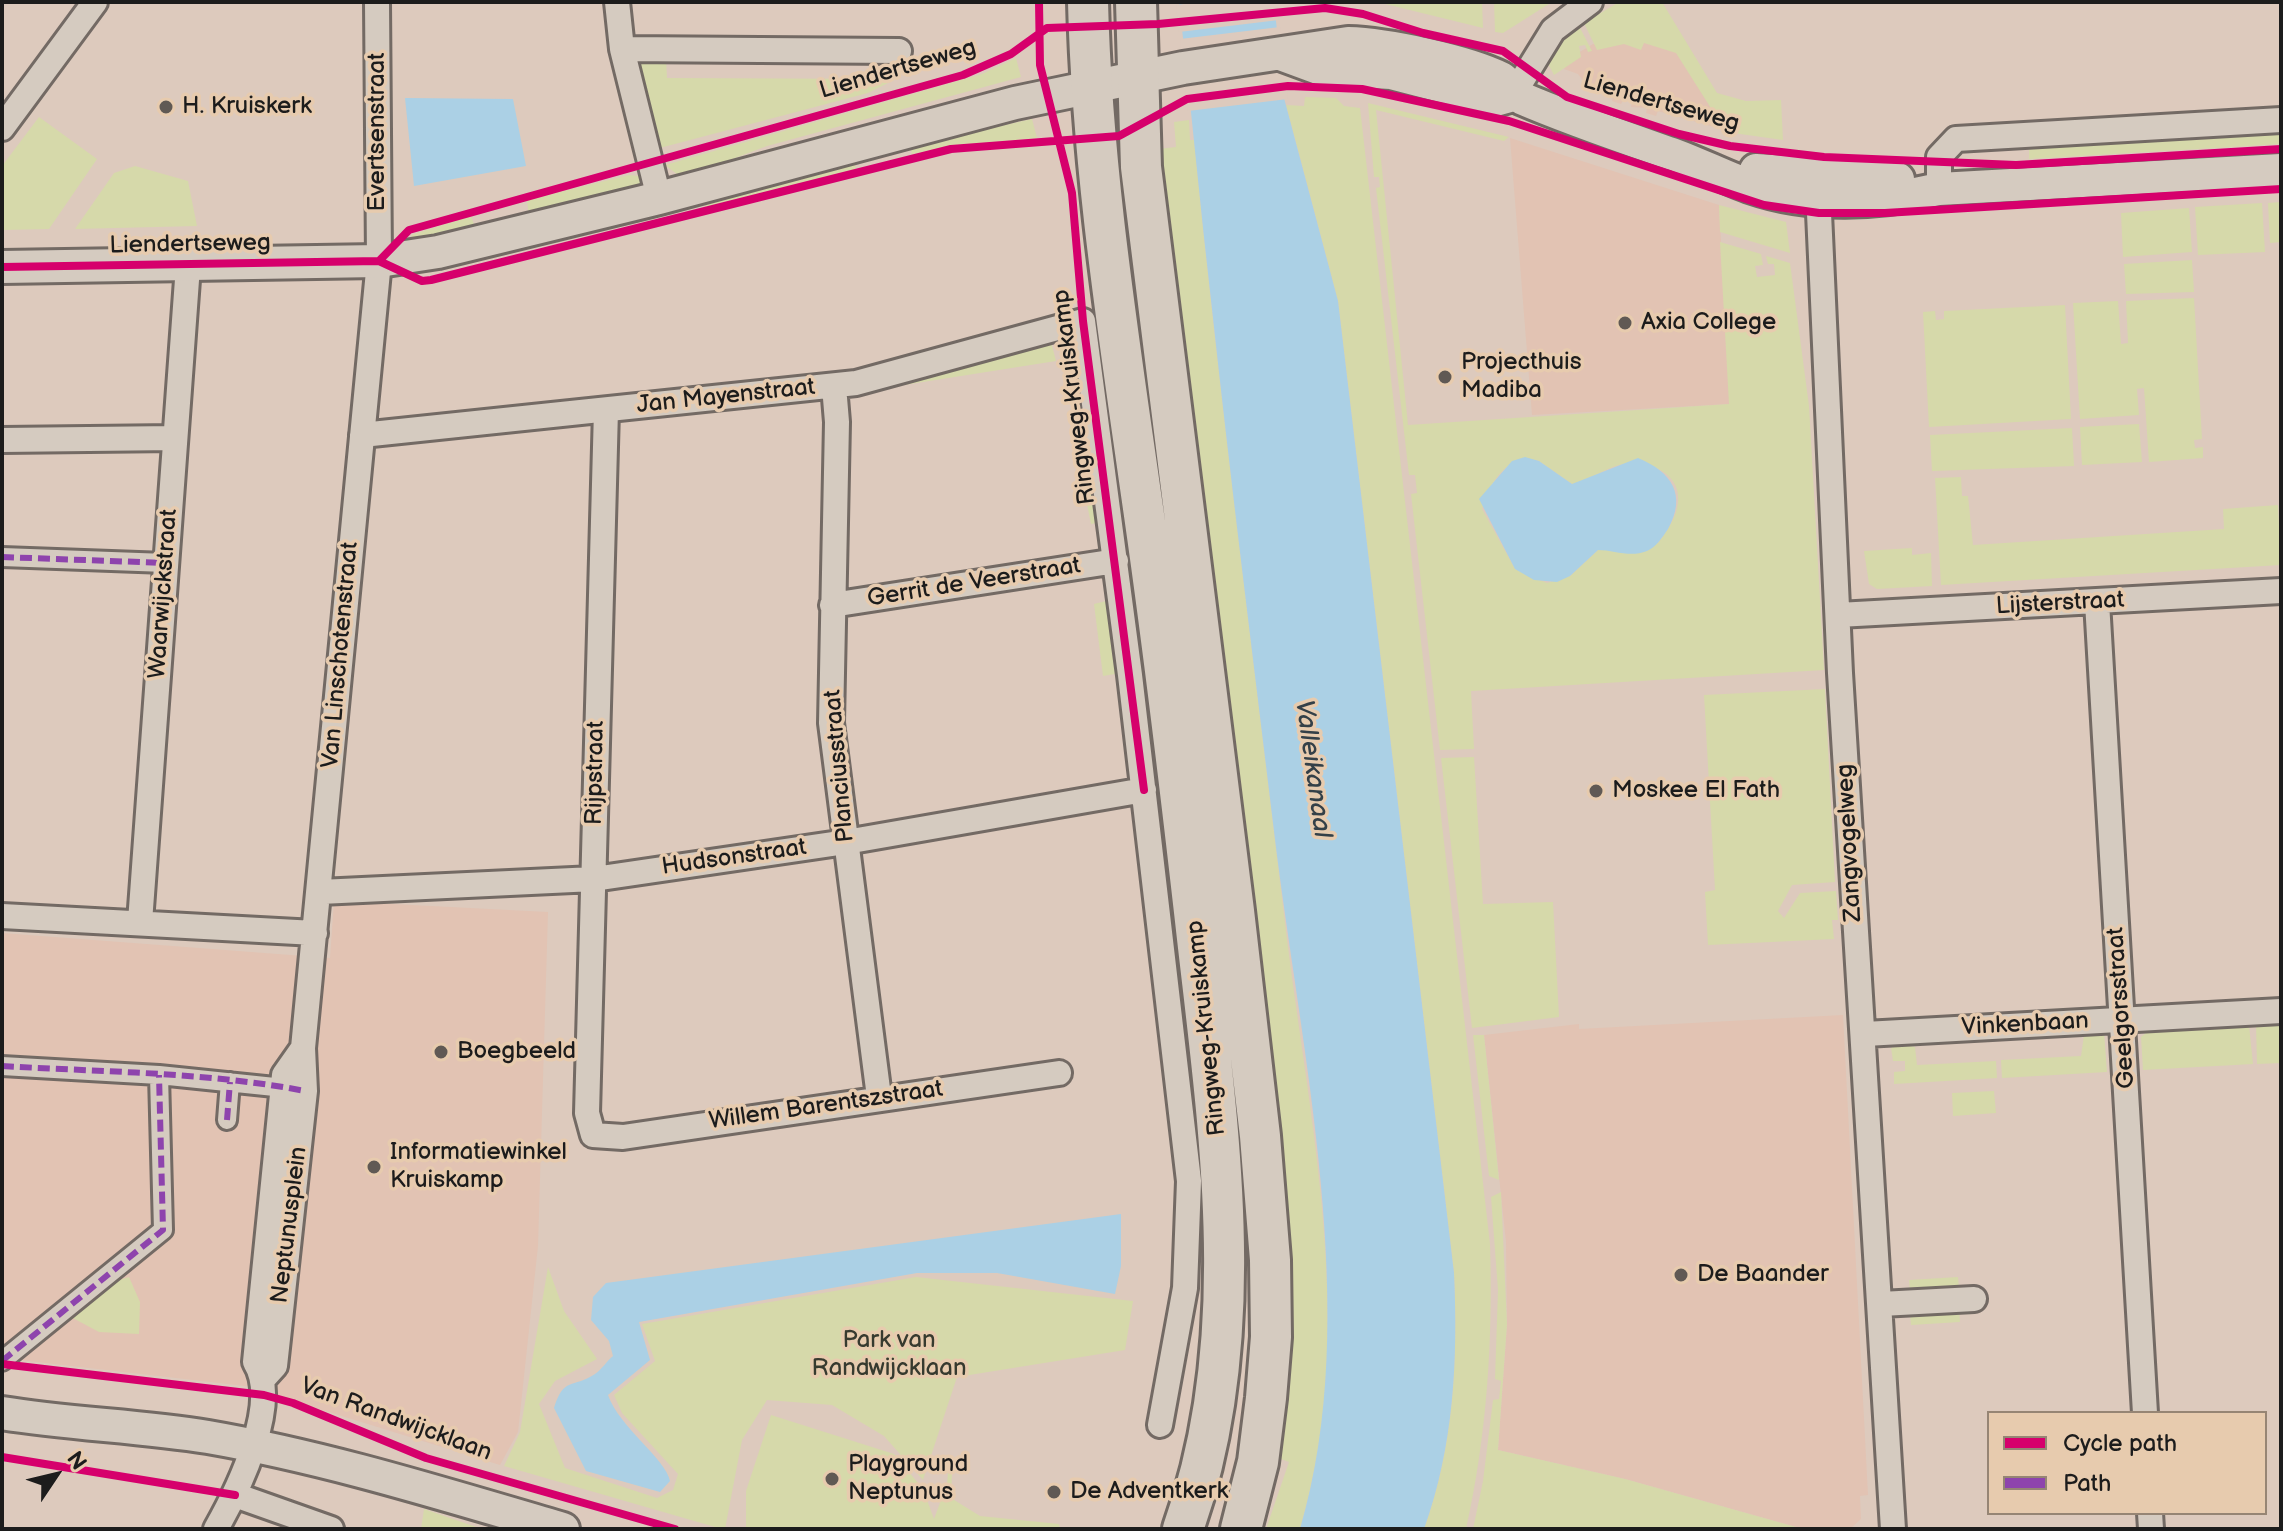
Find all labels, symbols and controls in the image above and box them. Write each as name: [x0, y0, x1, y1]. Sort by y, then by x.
street label: Liendertseweg: [816, 34, 980, 106]
street label: Evertsenstraat: [364, 53, 392, 211]
street label: Liendertseweg: [1579, 67, 1743, 139]
place label: H. Kruiskerk: [182, 93, 312, 121]
marker: H. Kruiskerk: [157, 98, 175, 116]
street label: Liendertseweg: [109, 229, 271, 261]
street label: Ringweg-Kruiskamp: [1048, 288, 1102, 506]
place label: Axia College: [1641, 309, 1776, 337]
marker: Axia College: [1616, 314, 1634, 332]
place label: Projecthuis Madiba: [1461, 349, 1582, 405]
marker: Projecthuis Madiba: [1436, 368, 1454, 386]
street label: Jan Mayenstraat: [635, 373, 817, 421]
street label: Waarwijckstraat: [144, 508, 184, 680]
street label: Van Linschotenstraat: [317, 541, 365, 769]
street label: Gerrit de Veerstraat: [865, 552, 1083, 614]
street label: Lijsterstraat: [1995, 586, 2125, 622]
street label: Planciusstraat: [819, 689, 861, 843]
water label: Valleikanaal: [1287, 698, 1337, 840]
street label: Rijpstraat: [581, 721, 611, 825]
street label: Zangvogelweg: [1831, 763, 1869, 923]
place label: Moskee El Fath: [1612, 777, 1780, 805]
marker: Moskee El Fath: [1587, 782, 1605, 800]
street label: Hudsonstraat: [660, 834, 808, 882]
street label: Ringweg-Kruiskamp: [1181, 919, 1233, 1137]
street label: Geelgorsstraat: [2102, 926, 2142, 1090]
street label: Vinkenbaan: [1961, 1007, 2089, 1043]
place label: Boegbeeld: [457, 1038, 576, 1066]
marker: Boegbeeld: [432, 1043, 450, 1061]
street label: Willem Barentszstraat: [707, 1075, 945, 1137]
place label: Informatiewinkel Kruiskamp: [390, 1139, 567, 1195]
street label: Neptunusplein: [266, 1145, 314, 1305]
marker: Informatiewinkel Kruiskamp: [365, 1158, 383, 1176]
place label: De Baander: [1697, 1261, 1829, 1289]
marker: De Baander: [1672, 1266, 1690, 1284]
park label: Park van Randwijcklaan: [812, 1327, 966, 1383]
street label: Van Randwijcklaan: [296, 1372, 496, 1468]
legend: [1987, 1411, 2267, 1515]
text: Cycle path: [2063, 1429, 2177, 1458]
north arrow: [16, 1435, 96, 1515]
text: N: [60, 1446, 92, 1475]
place label: Playground Neptunus: [848, 1451, 968, 1507]
text: Path: [2063, 1469, 2111, 1498]
marker: Playground Neptunus: [823, 1470, 841, 1488]
place label: De Adventkerk: [1070, 1478, 1228, 1506]
marker: De Adventkerk: [1045, 1483, 1063, 1501]

